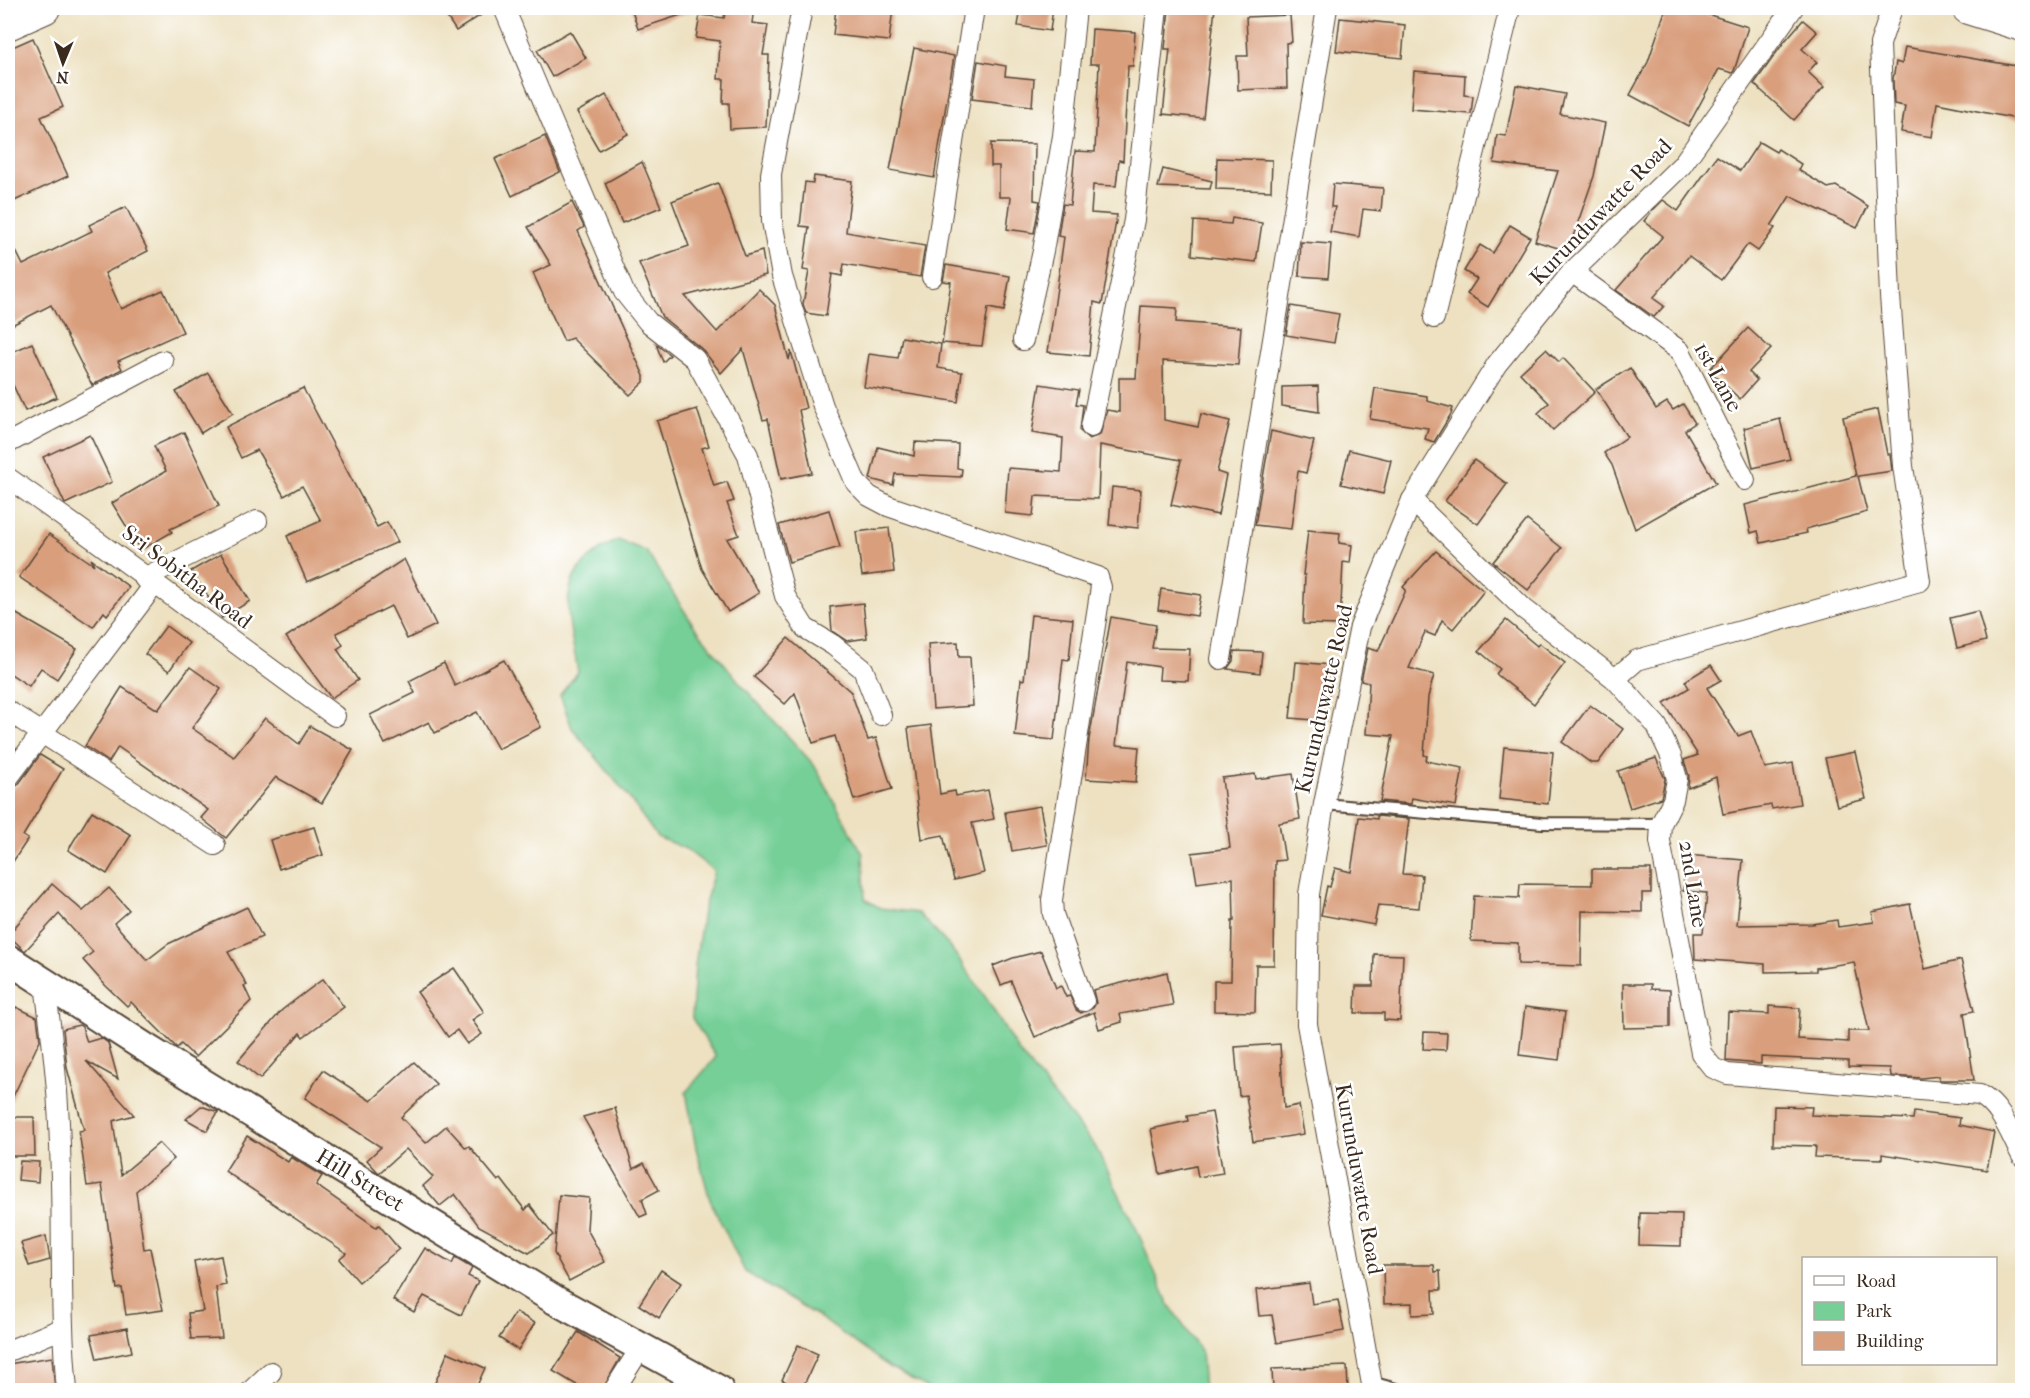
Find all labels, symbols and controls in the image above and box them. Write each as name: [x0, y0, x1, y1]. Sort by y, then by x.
north arrow: [33, 33, 93, 93]
text: N: [55, 68, 69, 87]
street label: Kurunduwatte Road: [1524, 133, 1678, 291]
street label: 1st Lane: [1688, 338, 1748, 416]
street label: Sri Sobitha Road: [117, 520, 258, 635]
street label: Kurunduwatte Road: [1290, 601, 1359, 796]
street label: 2nd Lane: [1673, 839, 1713, 929]
street label: Kurunduwatte Road: [1329, 1082, 1389, 1277]
street label: Hill Street: [311, 1143, 409, 1217]
legend: [1802, 1257, 1997, 1365]
text: Road: [1856, 1271, 1896, 1292]
text: Park: [1856, 1301, 1893, 1322]
text: Building: [1856, 1331, 1924, 1352]

